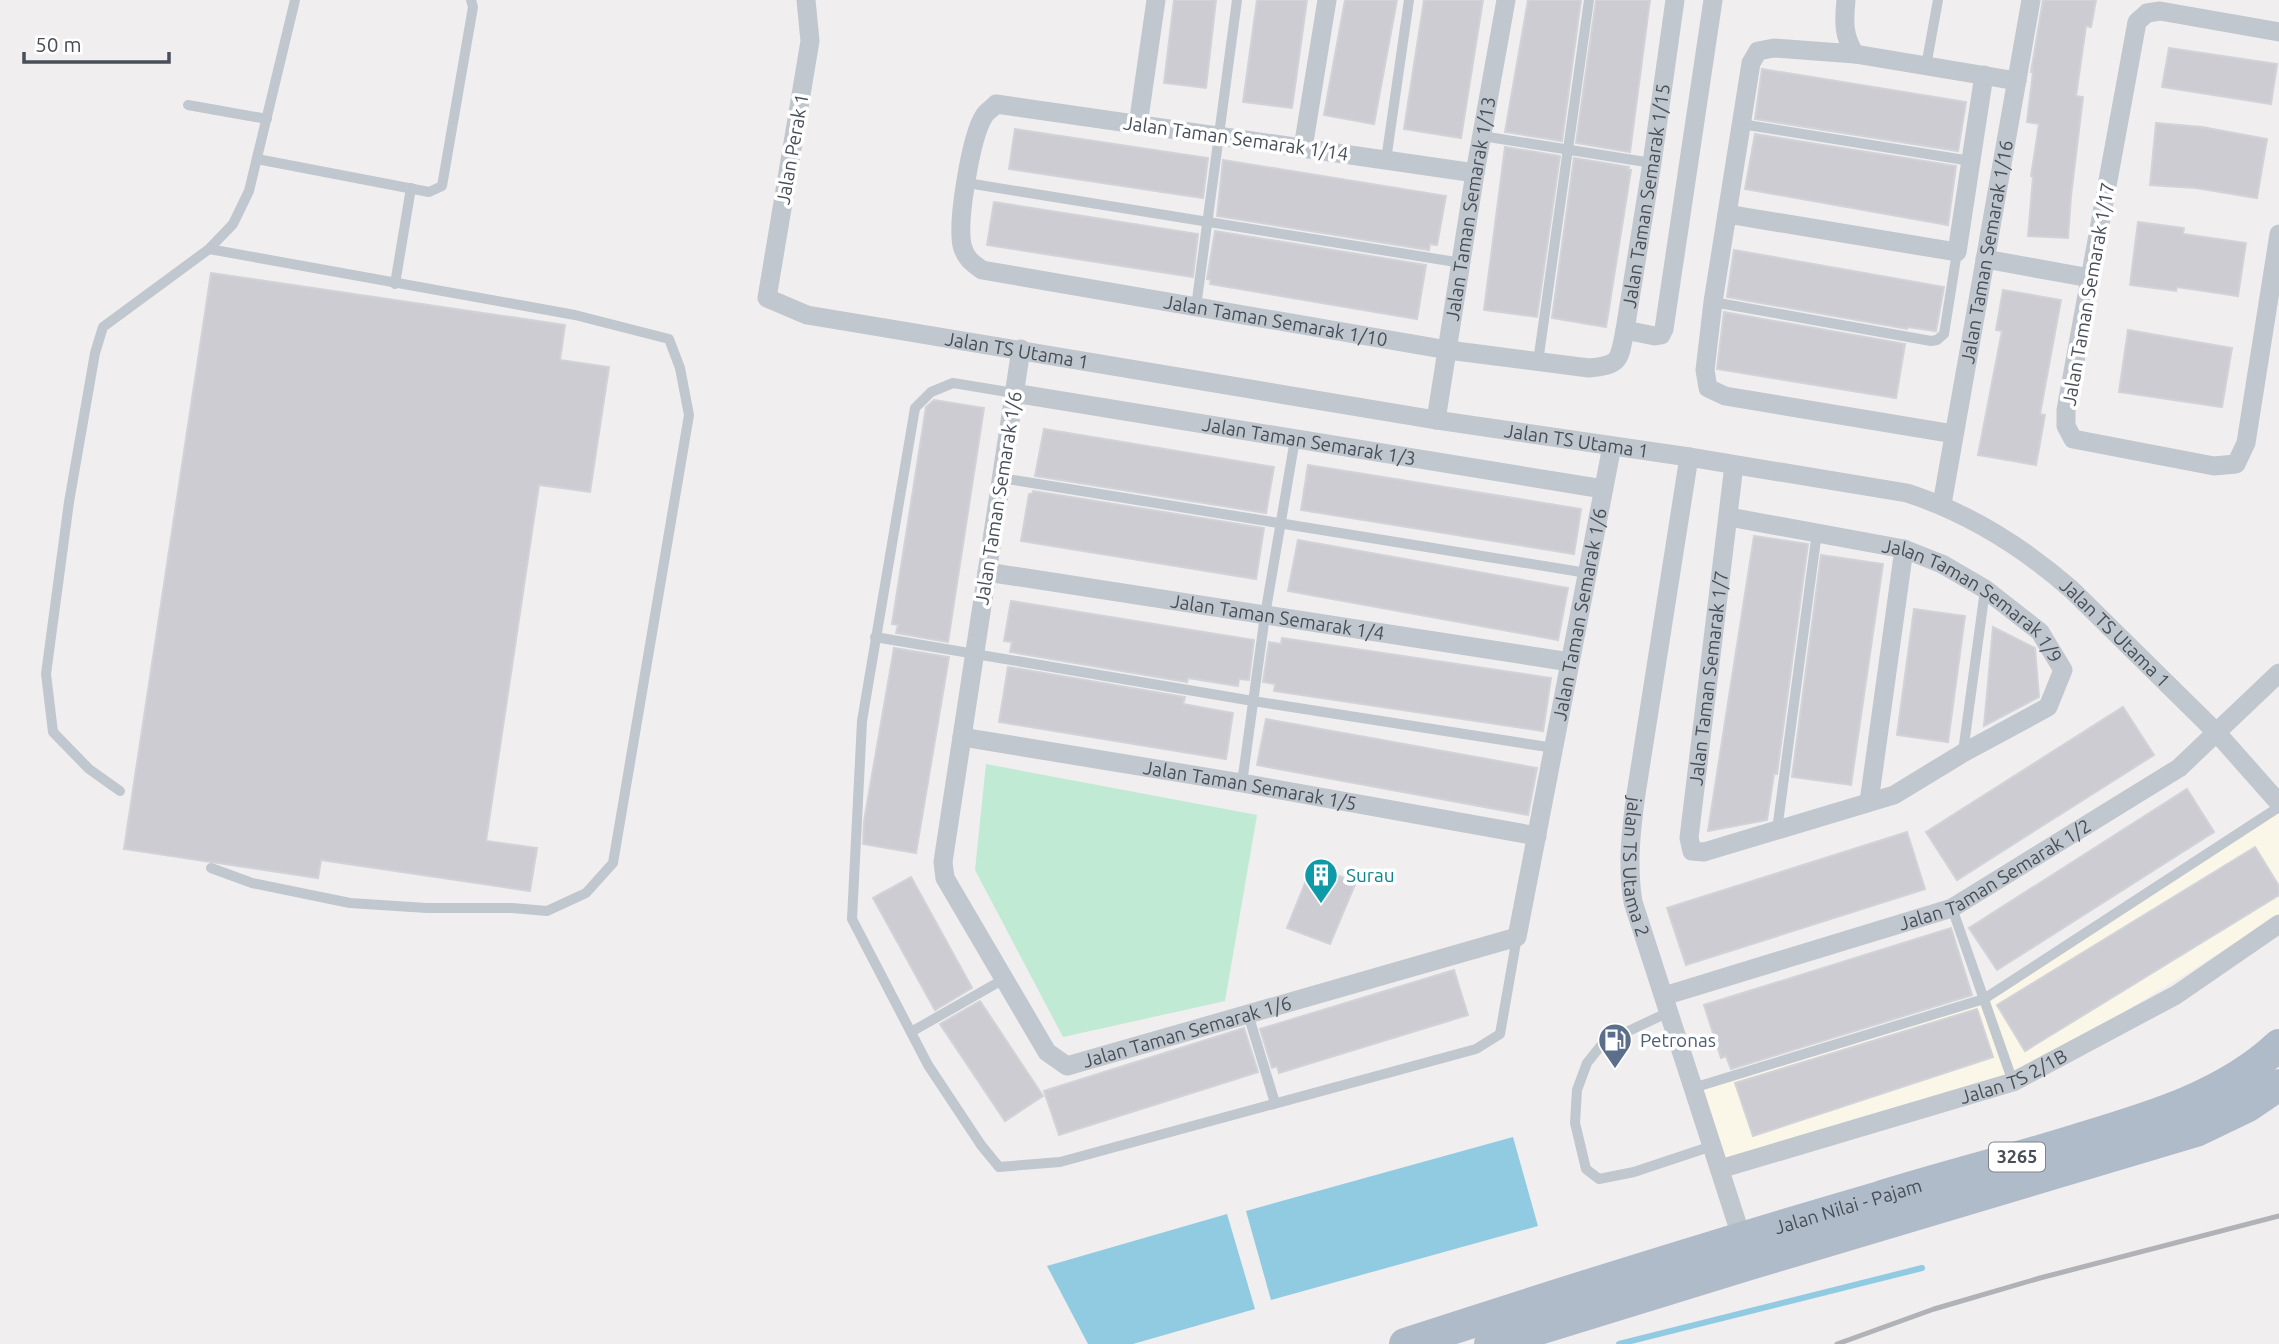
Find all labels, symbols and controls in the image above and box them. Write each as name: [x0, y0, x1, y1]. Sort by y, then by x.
scale bar: [24, 21, 170, 65]
text: 50 m: [35, 32, 82, 56]
street label: Jalan Taman Semarak 1/15: [1618, 82, 1674, 310]
street label: Jalan Perak 1: [771, 92, 813, 206]
street label: Jalan Taman Semarak 1/13: [1441, 95, 1499, 322]
street label: Jalan Taman Semarak 1/14: [1122, 111, 1350, 165]
street label: Jalan Taman Semarak 1/16: [1956, 138, 2017, 366]
street label: Jalan Taman Semarak 1/17: [2057, 180, 2119, 408]
street label: Jalan Taman Semarak 1/10: [1162, 290, 1389, 350]
street label: Jalan TS Utama 1: [943, 327, 1090, 373]
street label: Jalan Taman Semarak 1/6: [970, 390, 1026, 606]
street label: Jalan Taman Semarak 1/3: [1201, 413, 1418, 469]
street label: Jalan TS Utama 1: [1503, 419, 1650, 462]
street label: Jalan Taman Semarak 1/6: [1548, 506, 1611, 722]
street label: Jalan Taman Semarak 1/9: [1880, 534, 2067, 667]
street label: Jalan Taman Semarak 1/7: [1684, 569, 1732, 787]
street label: Jalan TS Utama 1: [2056, 574, 2175, 692]
street label: Jalan Taman Semarak 1/4: [1169, 589, 1386, 644]
street label: Jalan Taman Semarak 1/5: [1142, 756, 1358, 814]
street label: jalan TS Utama 2: [1619, 794, 1654, 939]
street label: Jalan Taman Semarak 1/2: [1896, 814, 2095, 935]
building icon: Surau: [1302, 856, 1340, 905]
place label: Surau: [1346, 864, 1395, 886]
street label: Jalan Taman Semarak 1/6: [1080, 991, 1294, 1072]
fuel station icon: Petronas: [1596, 1021, 1634, 1070]
place label: Petronas: [1640, 1029, 1716, 1051]
street label: Jalan TS 2/1B: [1957, 1044, 2071, 1108]
road number: 3265: [1989, 1142, 2045, 1172]
street label: Jalan Nilai - Pajam: [1772, 1174, 1924, 1238]

